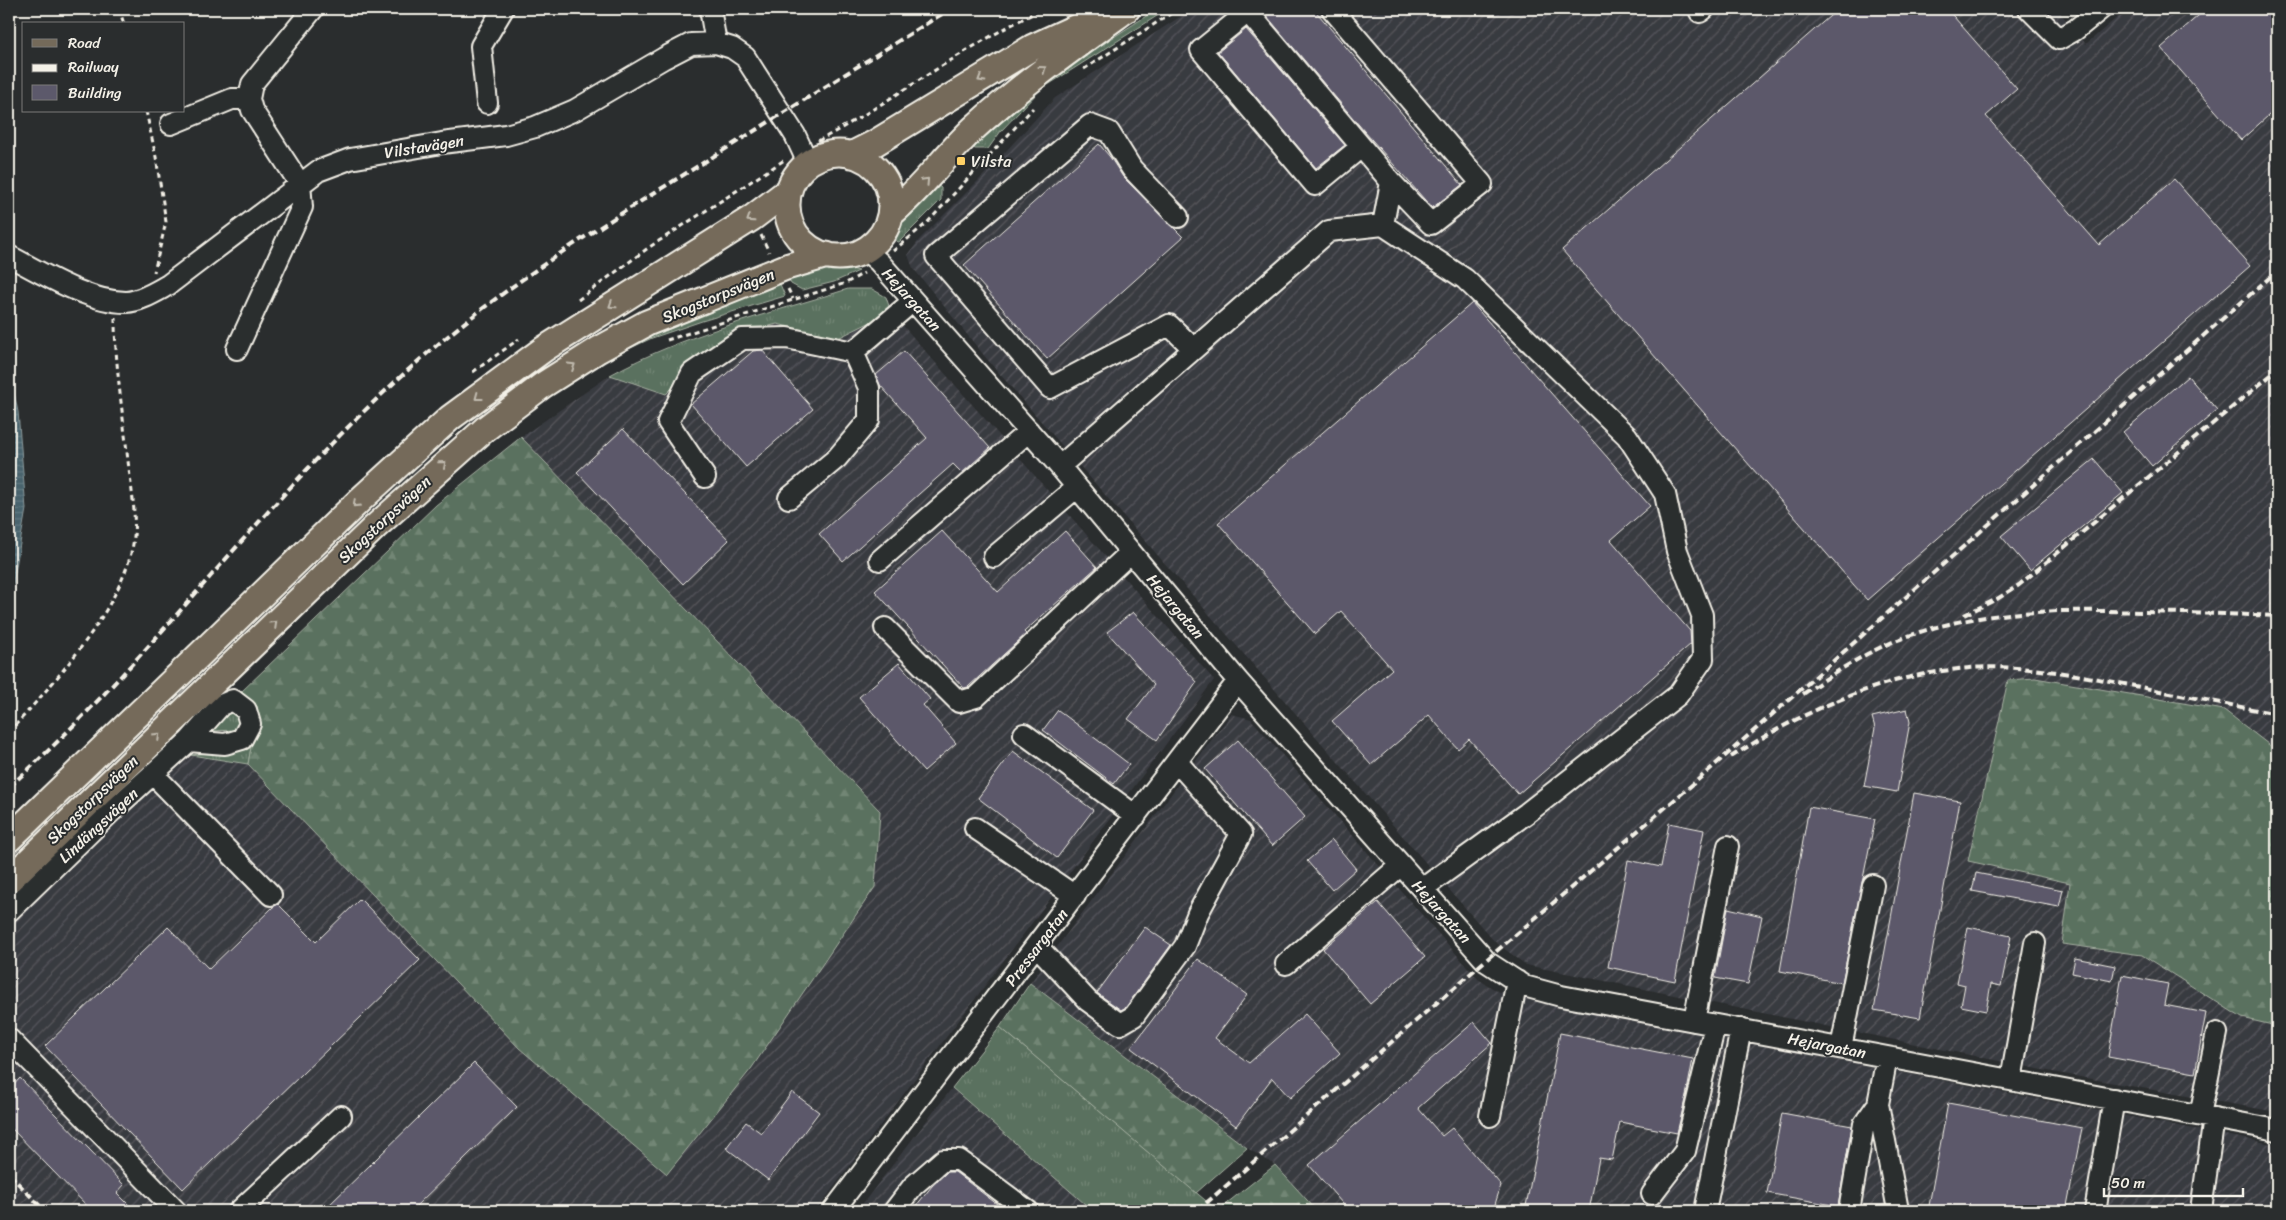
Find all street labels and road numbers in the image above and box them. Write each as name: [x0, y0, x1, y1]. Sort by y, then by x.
street label: Vilstavägen: [382, 126, 466, 167]
street label: Skogstorpsvägen: [657, 260, 779, 331]
street label: Hejargatan: [874, 260, 949, 339]
street label: Skogstorpsvägen: [331, 468, 438, 571]
street label: Hejargatan: [1139, 567, 1212, 646]
street label: Skogstorpsvägen: [39, 747, 146, 851]
street label: Lindängsvägen: [51, 780, 146, 871]
street label: Hejargatan: [1404, 872, 1479, 951]
street label: Pressargatan: [997, 901, 1076, 993]
street label: Hejargatan: [1785, 1024, 1869, 1067]

